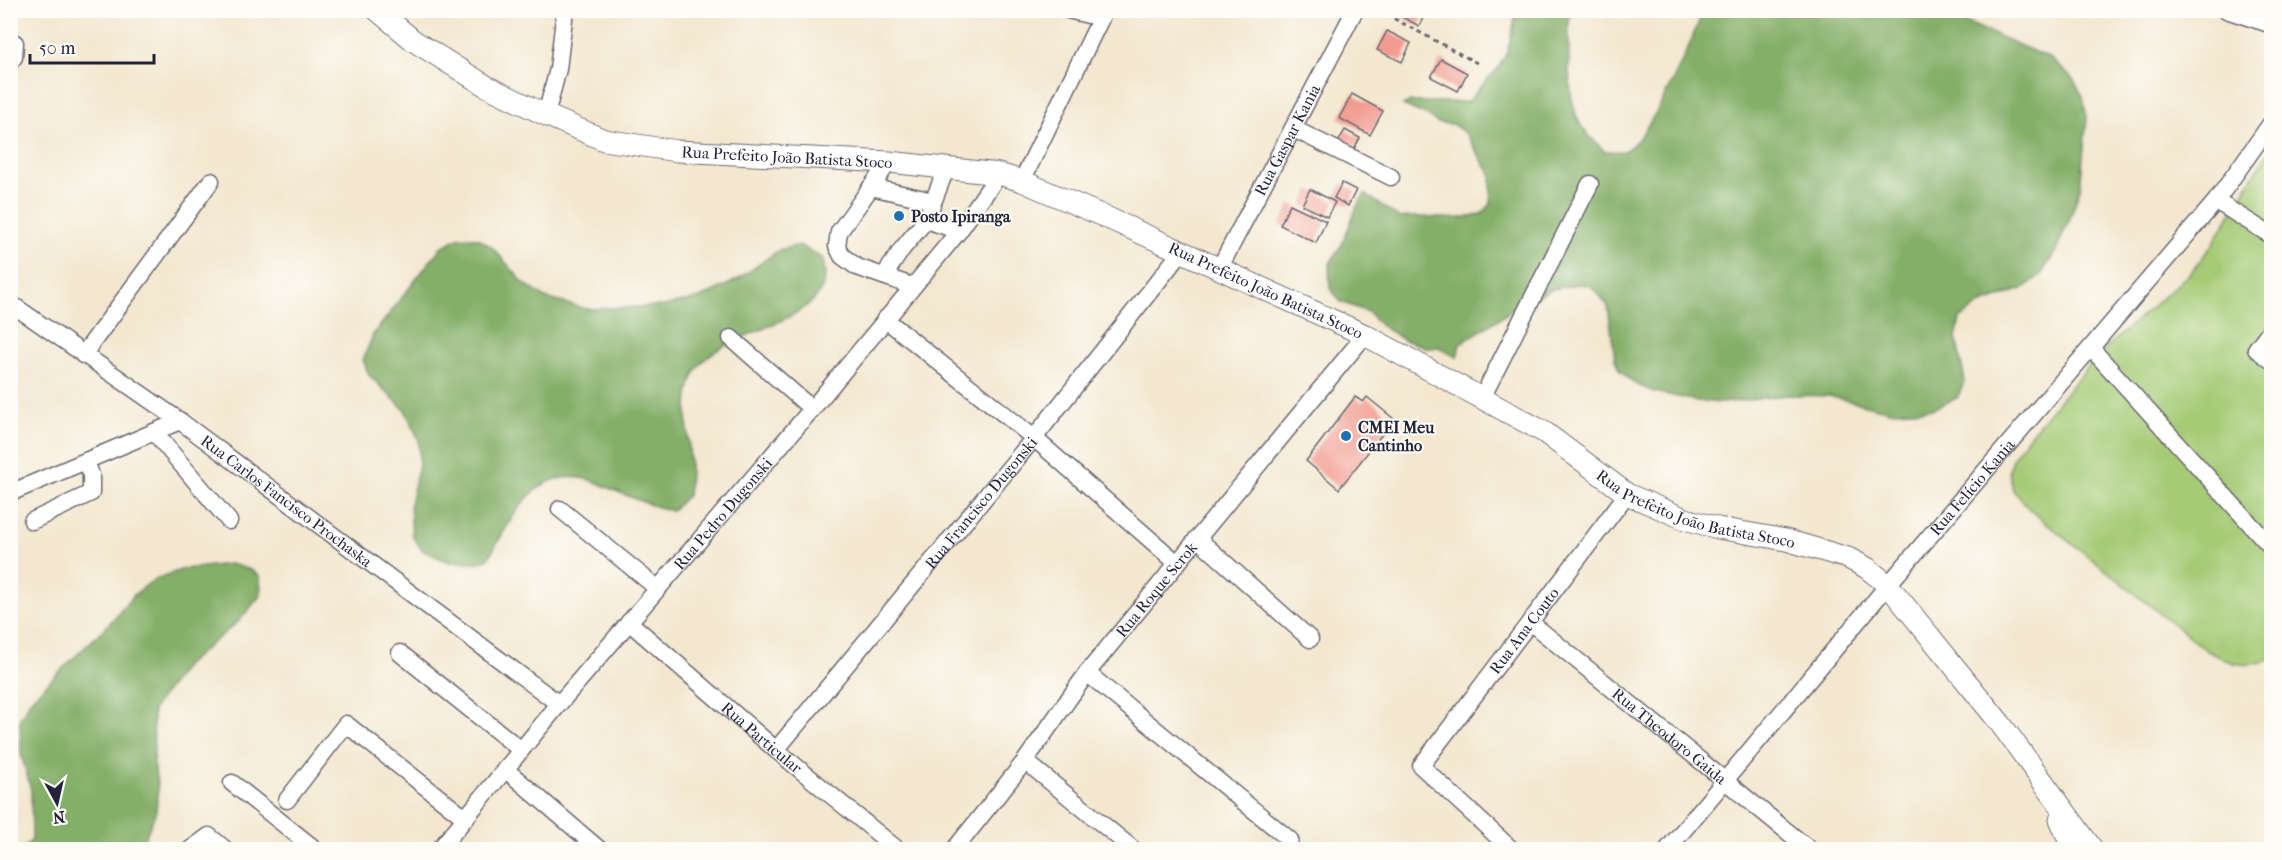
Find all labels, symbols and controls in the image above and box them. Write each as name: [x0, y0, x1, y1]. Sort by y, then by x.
scale bar: [30, 27, 154, 65]
text: 50 m: [39, 38, 76, 59]
street label: Rua Gaspar Kania: [1250, 81, 1325, 199]
street label: Rua Prefeito João Batista Stoco: [681, 142, 893, 172]
place label: Posto Ipiranga: [911, 207, 1011, 227]
marker: Posto Ipiranga: [892, 209, 906, 223]
street label: Rua Prefeito João Batista Stoco: [1166, 238, 1366, 343]
place label: CMEI Meu Cantinho: [1358, 418, 1435, 455]
marker: CMEI Meu Cantinho: [1339, 429, 1353, 443]
street label: Rua Carlos Fancisco Prochaska: [197, 431, 376, 571]
street label: Rua Francisco Dugonski: [921, 433, 1041, 573]
street label: Rua Felício Kania: [1926, 435, 2019, 539]
street label: Rua Pedro Dugonski: [670, 454, 776, 574]
street label: Rua Prefeito João Batista Stoco: [1592, 465, 1797, 552]
street label: Rua Roque Scrok: [1112, 537, 1202, 641]
street label: Rua Ana Couto: [1485, 584, 1563, 678]
street label: Rua Theodoro Gaida: [1608, 684, 1731, 789]
street label: Rua Particular: [717, 698, 806, 778]
north arrow: [27, 773, 87, 833]
text: N: [51, 807, 66, 828]

